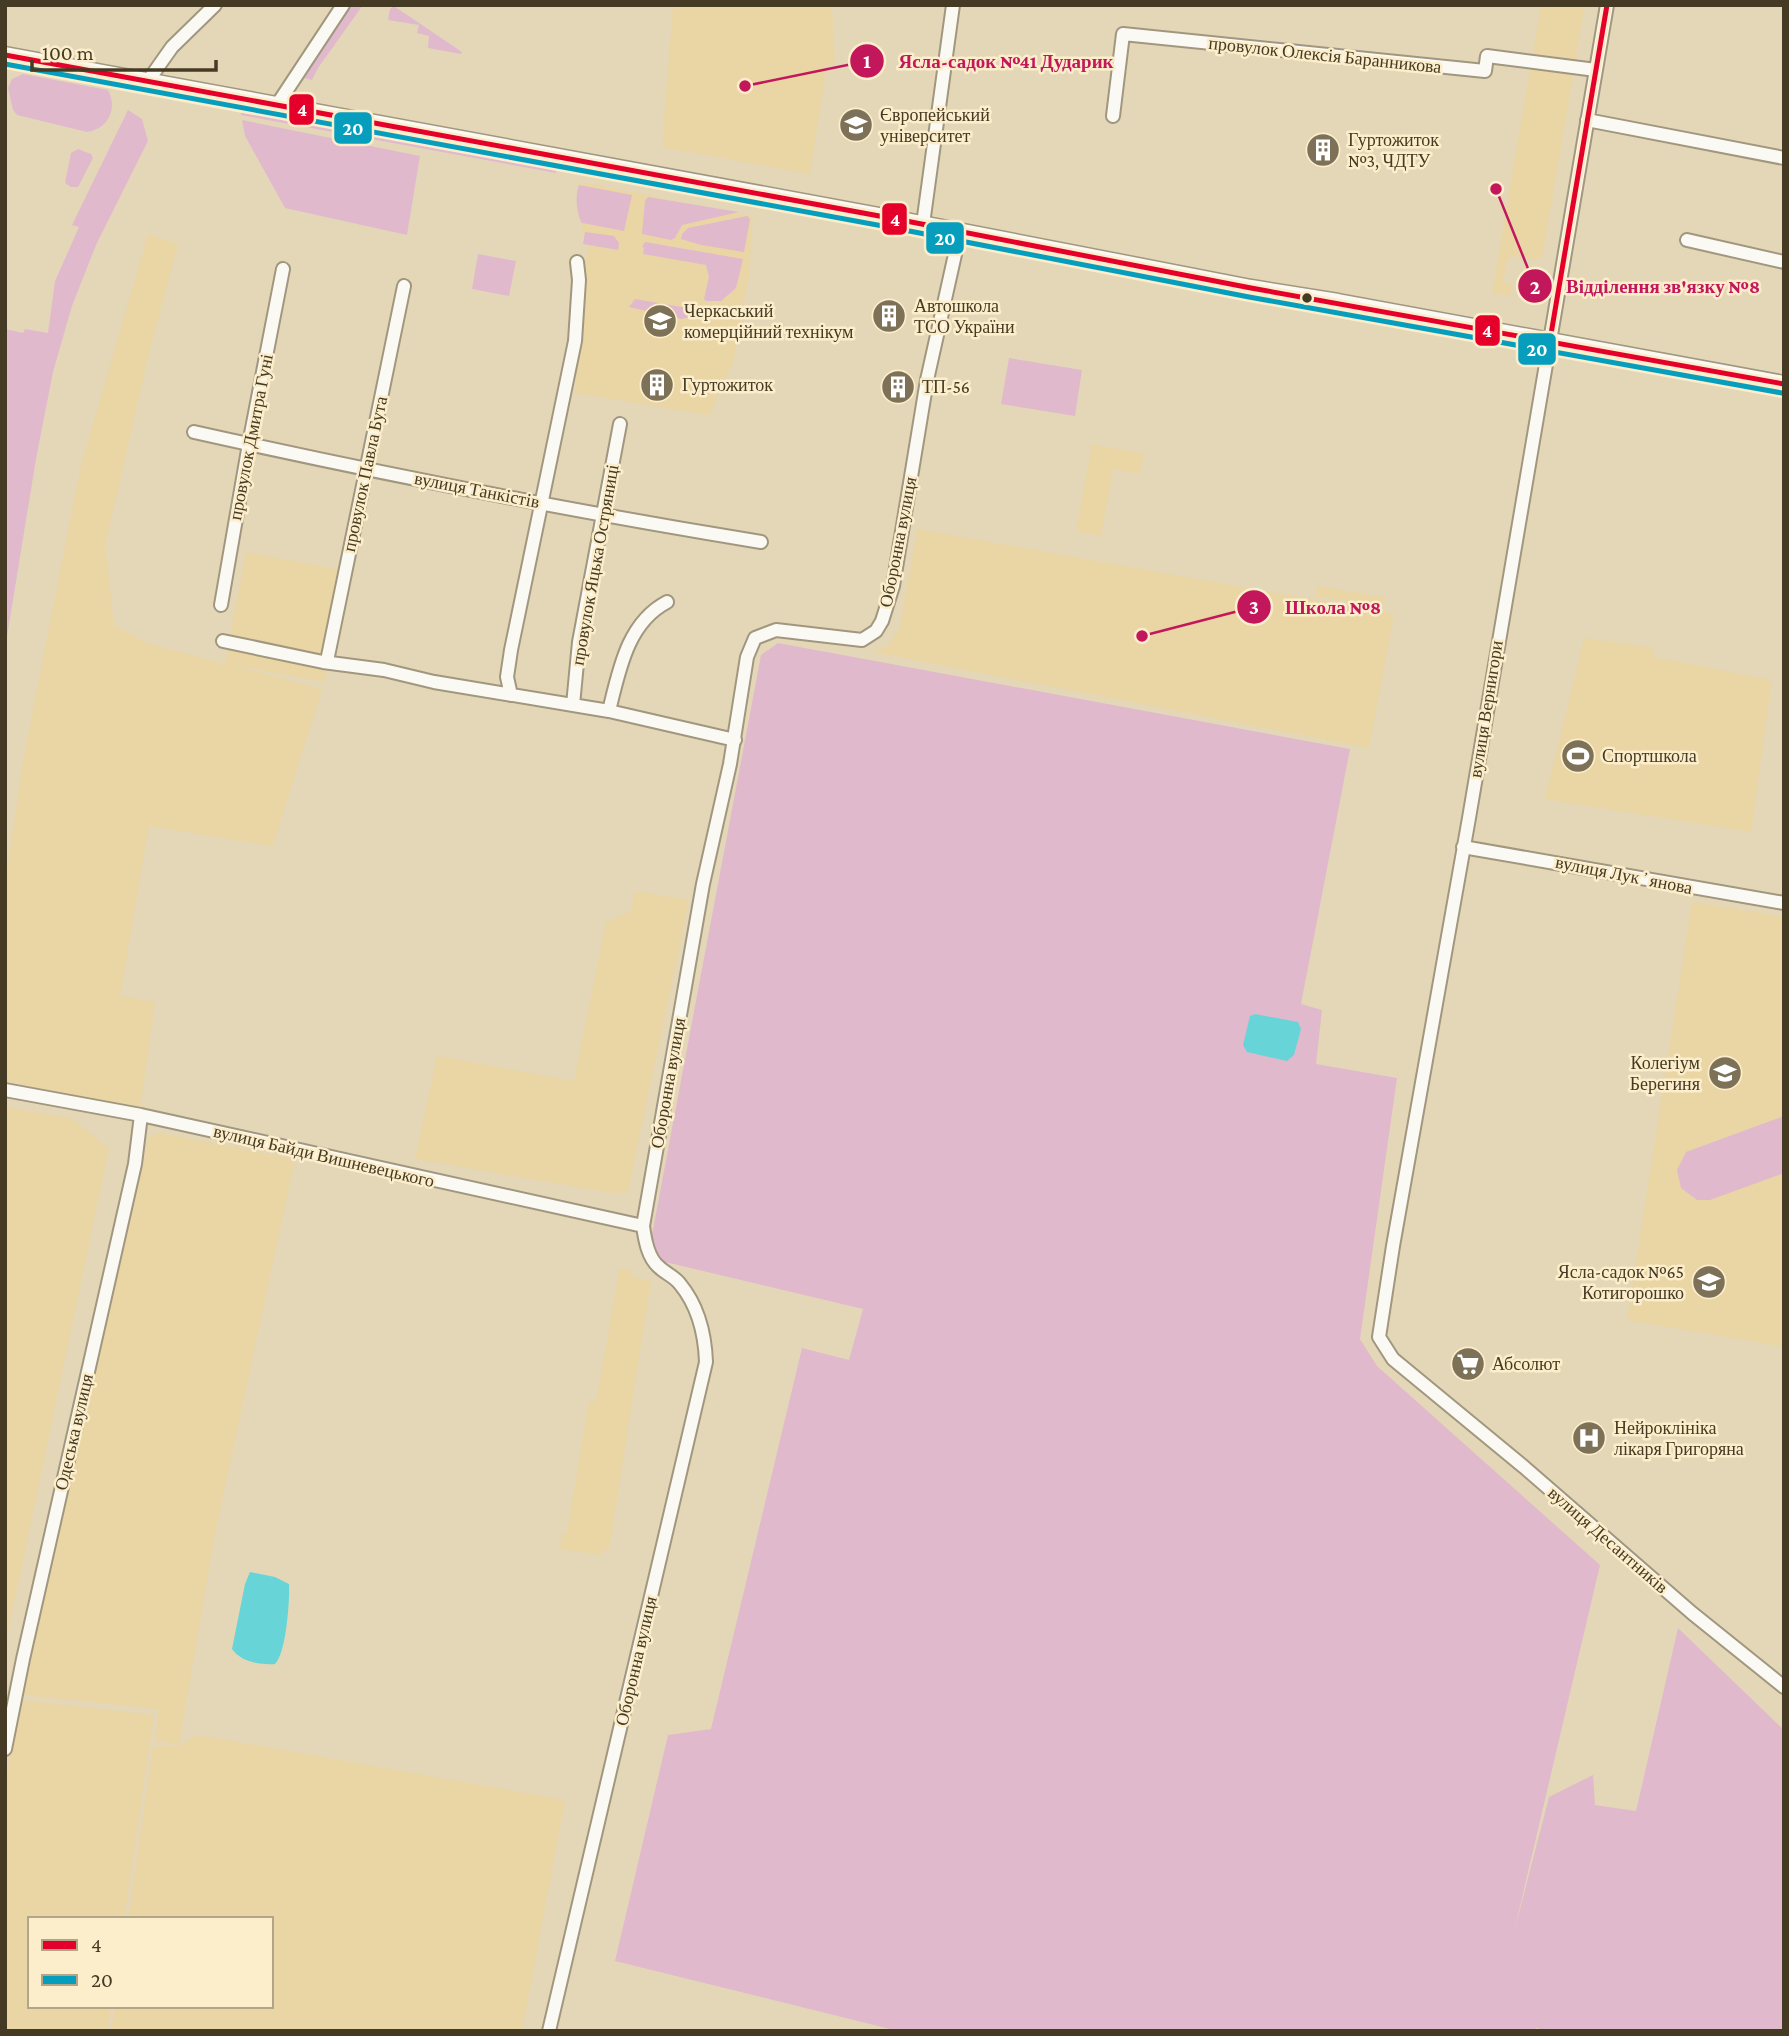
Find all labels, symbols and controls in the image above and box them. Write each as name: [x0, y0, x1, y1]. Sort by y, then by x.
scale bar: [32, 28, 215, 72]
street label: провулок Олексія Баранникова: [1208, 33, 1442, 77]
text: 100 m: [42, 41, 94, 65]
callout: Ясла-садок №41 Дударик: [849, 41, 1127, 81]
text: 1: [863, 49, 871, 73]
text: Ясла-садок №41 Дударик: [898, 51, 1114, 72]
line badge: 4: [288, 93, 315, 126]
text: 4: [297, 99, 307, 120]
place label: Європейський університет: [880, 105, 990, 146]
school or university icon: Європейський університет: [837, 106, 875, 144]
line badge: 20: [333, 111, 373, 145]
text: 20: [342, 118, 364, 139]
place label: Гуртожиток №3, ЧДТУ: [1348, 130, 1439, 171]
building icon: Гуртожиток №3, ЧДТУ: [1304, 131, 1342, 169]
line badge: 4: [881, 202, 908, 236]
text: 4: [890, 209, 900, 230]
line badge: 20: [925, 221, 965, 255]
text: 20: [934, 228, 956, 249]
callout: Відділення зв'язку №8: [1517, 266, 1774, 306]
text: 2: [1530, 275, 1541, 299]
text: Відділення зв'язку №8: [1566, 276, 1760, 297]
unlabelled marker: [1300, 291, 1314, 305]
place label: Автошкола ТСО України: [914, 296, 1015, 337]
building icon: Автошкола ТСО України: [870, 297, 908, 335]
place label: Черкаський комерційний технікум: [684, 301, 853, 342]
school or university icon: Черкаський комерційний технікум: [641, 302, 679, 340]
line badge: 4: [1474, 314, 1501, 347]
text: 4: [1482, 320, 1492, 341]
line badge: 20: [1517, 332, 1557, 366]
text: 20: [1526, 339, 1548, 360]
street label: провулок Дмитра Гуні: [225, 352, 277, 522]
building icon: Гуртожиток: [638, 366, 676, 404]
building icon: ТП-56: [879, 368, 917, 406]
place label: Гуртожиток: [682, 375, 773, 395]
place label: ТП-56: [922, 377, 970, 397]
street label: провулок Павла Бута: [339, 394, 391, 554]
street label: провулок Яцька Остряниці: [567, 463, 623, 667]
street label: вулиця Танкістів: [413, 468, 541, 512]
street label: Оборонна вулиця: [876, 475, 920, 609]
callout: Школа №8: [1236, 587, 1395, 627]
text: 3: [1249, 595, 1259, 619]
text: Школа №8: [1285, 597, 1381, 618]
street label: вулиця Вернигори: [1465, 639, 1507, 779]
sports icon: Спортшкола: [1559, 737, 1597, 775]
place label: Спортшкола: [1602, 746, 1697, 766]
street label: вулиця Лукʼянова: [1554, 852, 1694, 898]
street label: Оборонна вулиця: [647, 1016, 689, 1150]
place label: Колегіум Берегиня: [1630, 1053, 1700, 1094]
school or university icon: Колегіум Берегиня: [1706, 1054, 1744, 1092]
street label: вулиця Байди Вишневецького: [212, 1121, 436, 1191]
place label: Ясла-садок №65 Котигорошко: [1558, 1262, 1684, 1303]
school or university icon: Ясла-садок №65 Котигорошко: [1690, 1263, 1728, 1301]
supermarket icon: Абсолют: [1449, 1345, 1487, 1383]
place label: Абсолют: [1492, 1354, 1560, 1374]
street label: Одеська вулиця: [51, 1372, 97, 1492]
place label: Нейроклініка лікаря Григоряна: [1614, 1418, 1744, 1459]
hospital icon: Нейроклініка лікаря Григоряна: [1570, 1419, 1608, 1457]
street label: вулиця Десантників: [1544, 1483, 1672, 1597]
street label: Оборонна вулиця: [611, 1594, 661, 1728]
legend: [28, 1917, 273, 2008]
text: 4: [91, 1933, 102, 1957]
text: 20: [91, 1968, 113, 1992]

